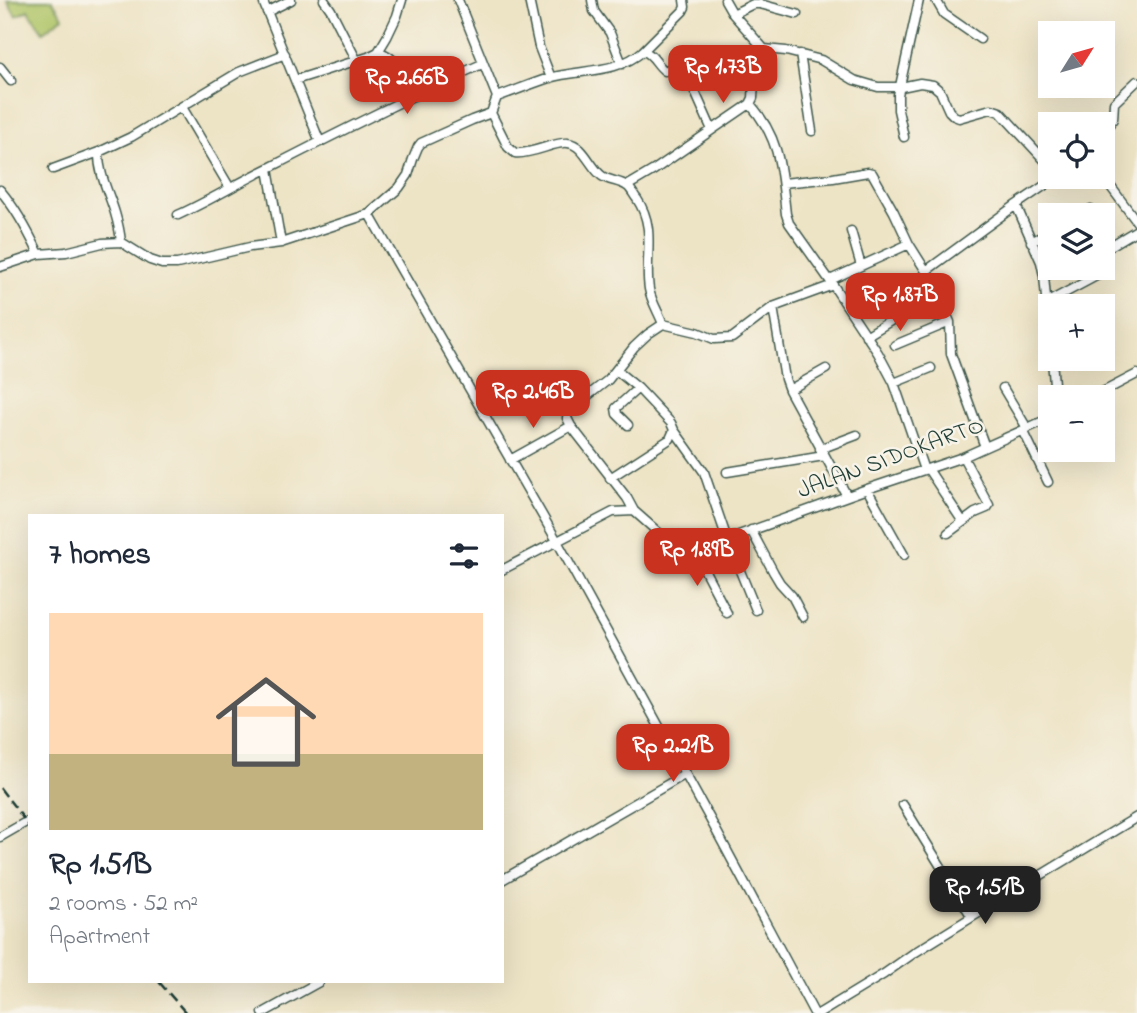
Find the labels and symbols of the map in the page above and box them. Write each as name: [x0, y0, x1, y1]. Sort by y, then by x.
north arrow: [1038, 21, 1115, 98]
pin: Rp 1.73B: [651, 46, 795, 105]
pin: Rp 2.66B: [335, 57, 479, 116]
pin: Rp 1.87B: [828, 274, 972, 333]
pin: Rp 2.46B: [461, 370, 605, 430]
street label: JALAN SIDOKARTO: [793, 409, 989, 509]
pin: Rp 1.89B: [625, 528, 769, 588]
pin: Rp 2.21B: [601, 724, 745, 784]
pin: Rp 1.51B: [913, 866, 1057, 926]

